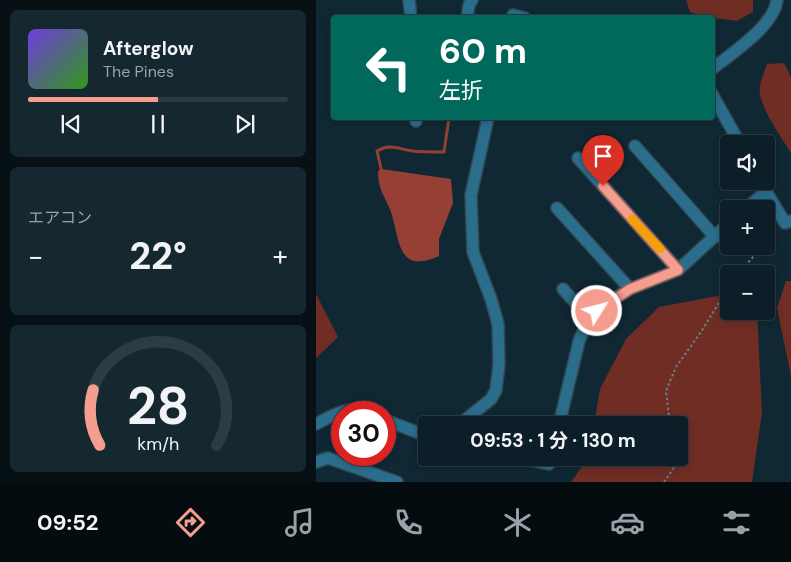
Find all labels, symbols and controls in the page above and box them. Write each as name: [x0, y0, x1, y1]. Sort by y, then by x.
text: 60 m: [439, 28, 527, 74]
icon: left: [356, 35, 421, 100]
text: Afterglow: [103, 36, 194, 61]
text: The Pines: [103, 61, 174, 82]
text: 左折: [439, 76, 483, 105]
icon: previous: [57, 110, 85, 138]
icon: pause: [144, 110, 172, 138]
icon: next: [231, 110, 259, 138]
pin: [582, 135, 624, 186]
map controls: [720, 135, 775, 320]
button: sound: [720, 135, 775, 190]
icon: arrive: [589, 142, 617, 170]
button: +: [720, 200, 775, 255]
text: エアコン: [28, 207, 92, 228]
text: 22°: [129, 231, 187, 281]
text: −: [28, 238, 43, 275]
text: +: [273, 238, 288, 275]
button: −: [720, 265, 775, 320]
position arrow: [570, 284, 622, 336]
text: 28: [127, 372, 189, 440]
speed limit sign: 30: [331, 401, 396, 466]
text: 09:53 · 1 分 · 130 m: [470, 428, 636, 453]
text: km/h: [137, 432, 179, 456]
icon: directions: [173, 505, 208, 540]
icon: music: [282, 505, 317, 540]
icon: phone: [391, 505, 426, 540]
icon: climate: [500, 505, 535, 540]
icon: car: [610, 505, 645, 540]
icon: filters: [719, 505, 754, 540]
text: 09:52: [37, 508, 98, 537]

